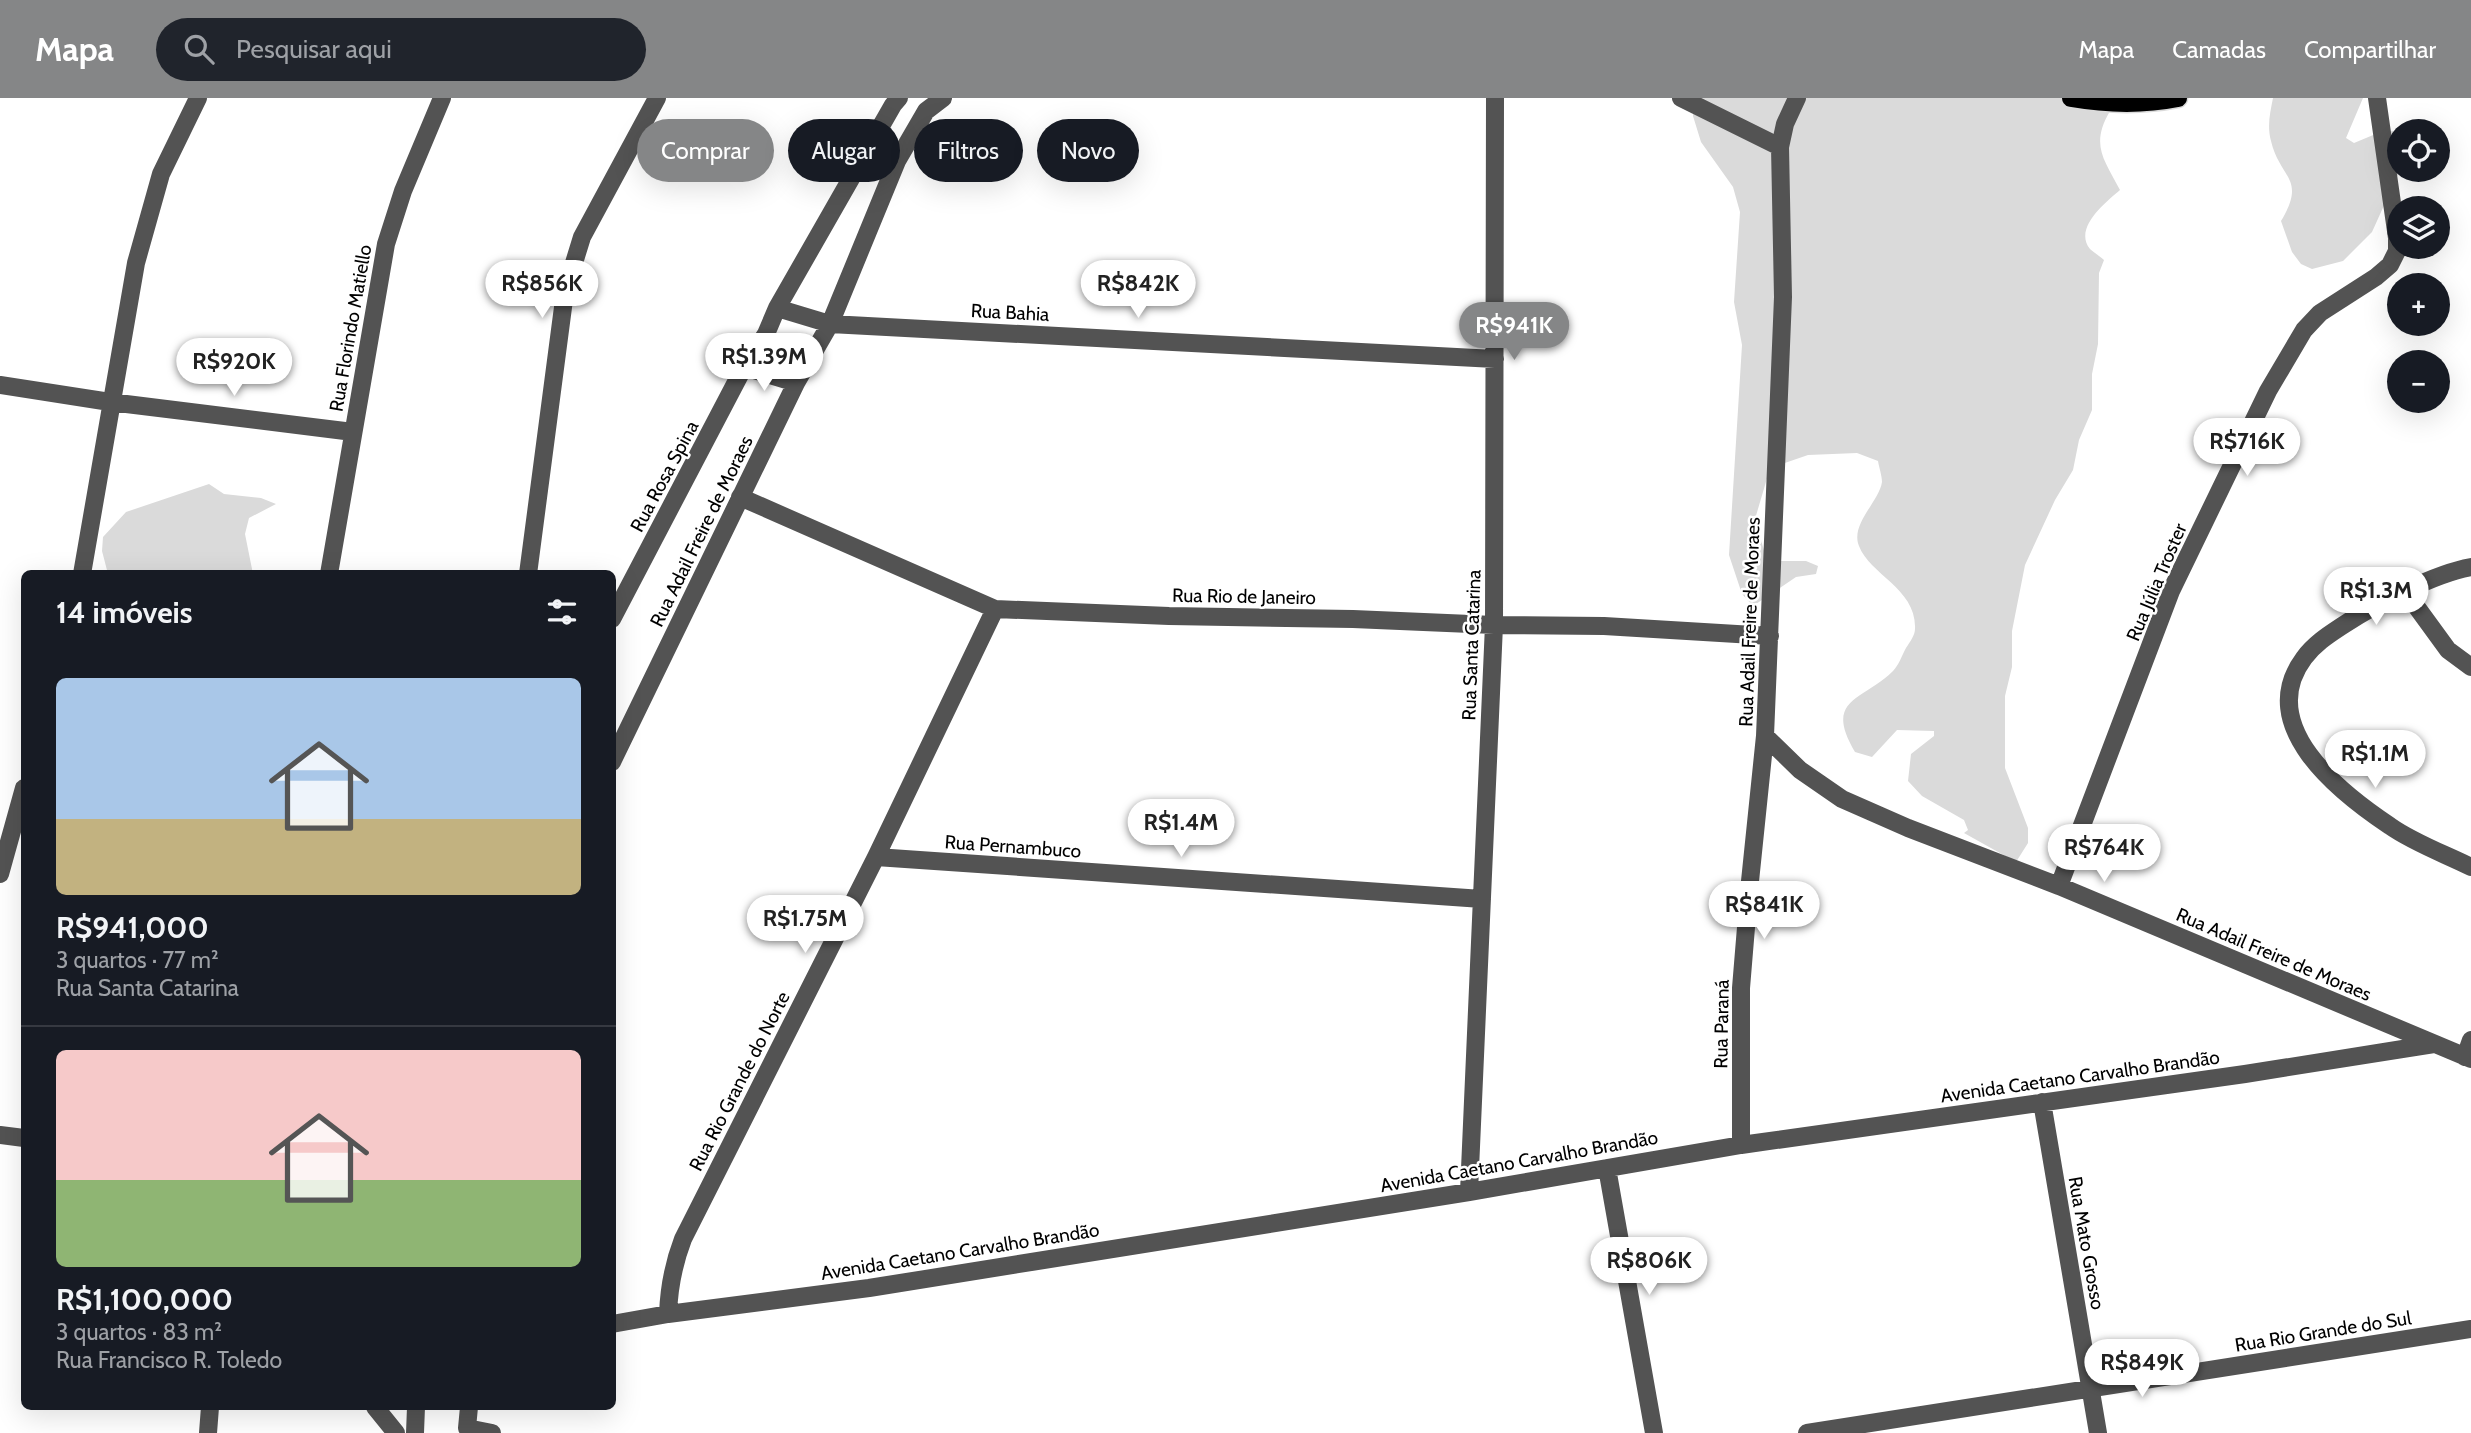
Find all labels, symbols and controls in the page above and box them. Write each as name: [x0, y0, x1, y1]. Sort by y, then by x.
search box: [156, 18, 646, 81]
text: Mapa: [35, 29, 114, 69]
icon: search: [180, 30, 218, 68]
text: Pesquisar aqui: [236, 33, 392, 65]
text: Mapa: [2078, 35, 2134, 64]
text: Camadas: [2172, 35, 2266, 64]
text: Compartilhar: [2304, 35, 2436, 64]
chip: Comprar: [637, 119, 774, 182]
chip: Alugar: [788, 119, 900, 182]
chip: Filtros: [914, 119, 1023, 182]
chip: Novo: [1037, 119, 1139, 182]
map controls: [2387, 119, 2450, 413]
button: locate: [2387, 119, 2450, 182]
button: layers: [2387, 196, 2450, 259]
street label: Rua Florindo Matiello: [324, 243, 376, 413]
pin: R$856K: [485, 260, 599, 320]
pin: R$842K: [1081, 260, 1195, 320]
text: R$856K: [501, 269, 583, 297]
text: R$842K: [1097, 269, 1179, 297]
button: +: [2387, 273, 2450, 336]
street label: Rua Bahia: [970, 299, 1050, 326]
pin: R$941K: [1457, 302, 1571, 362]
text: R$941K: [1475, 311, 1553, 339]
pin: R$1.39M: [699, 334, 829, 393]
pin: R$920K: [177, 338, 291, 398]
text: R$1.39M: [721, 342, 807, 370]
text: R$920K: [192, 347, 276, 375]
button: −: [2387, 350, 2450, 413]
street label: Rua Rosa Spina: [625, 417, 703, 536]
pin: R$716K: [2190, 418, 2304, 478]
text: R$716K: [2209, 427, 2285, 455]
street label: Rua Adail Freire de Moraes: [645, 432, 758, 630]
street label: Rua Adail Freire de Moraes: [1734, 517, 1765, 727]
street label: Rua Júlia Troster: [2121, 520, 2192, 645]
pin: R$1.3M: [2319, 568, 2433, 627]
street label: Rua Santa Catarina: [1457, 569, 1486, 721]
text: R$1.3M: [2340, 576, 2412, 604]
street label: Rua Rio de Janeiro: [1172, 584, 1316, 609]
icon: filters: [543, 593, 581, 631]
text: 14 imóveis: [56, 594, 193, 631]
icon: home: [256, 723, 382, 849]
pin: R$1.1M: [2318, 730, 2432, 790]
text: R$1.1M: [2341, 739, 2409, 767]
pin: R$1.4M: [1124, 800, 1238, 859]
text: R$1.4M: [1144, 808, 1218, 836]
pin: R$764K: [2047, 824, 2161, 884]
street label: Rua Pernambuco: [944, 830, 1082, 863]
text: R$764K: [2064, 833, 2144, 861]
pin: R$841K: [1707, 882, 1821, 941]
text: R$841K: [1725, 890, 1803, 918]
pin: R$1.75M: [740, 896, 870, 955]
street label: Rua Adail Freire de Moraes: [2173, 903, 2375, 1006]
text: R$1.75M: [763, 904, 847, 932]
text: R$941,000: [56, 909, 209, 946]
text: 3 quartos · 77 m²: [56, 946, 219, 974]
text: Rua Santa Catarina: [56, 974, 239, 1002]
street label: Rua Paraná: [1709, 979, 1734, 1069]
street label: Rua Rio Grande do Norte: [684, 987, 795, 1175]
street label: Avenida Caetano Carvalho Brandão: [1939, 1046, 2221, 1107]
icon: home: [256, 1095, 382, 1221]
street label: Avenida Caetano Carvalho Brandão: [1378, 1126, 1660, 1197]
street label: Rua Mato Grosso: [2063, 1175, 2110, 1312]
street label: Avenida Caetano Carvalho Brandão: [819, 1218, 1101, 1285]
pin: R$806K: [1592, 1238, 1706, 1297]
text: R$806K: [1606, 1246, 1692, 1274]
text: R$1,100,000: [56, 1281, 233, 1318]
street label: Rua Rio Grande do Sul: [2233, 1306, 2413, 1357]
text: 3 quartos · 83 m²: [56, 1318, 222, 1346]
pin: R$849K: [2085, 1340, 2199, 1399]
text: Rua Francisco R. Toledo: [56, 1346, 282, 1374]
text: R$849K: [2100, 1348, 2184, 1376]

